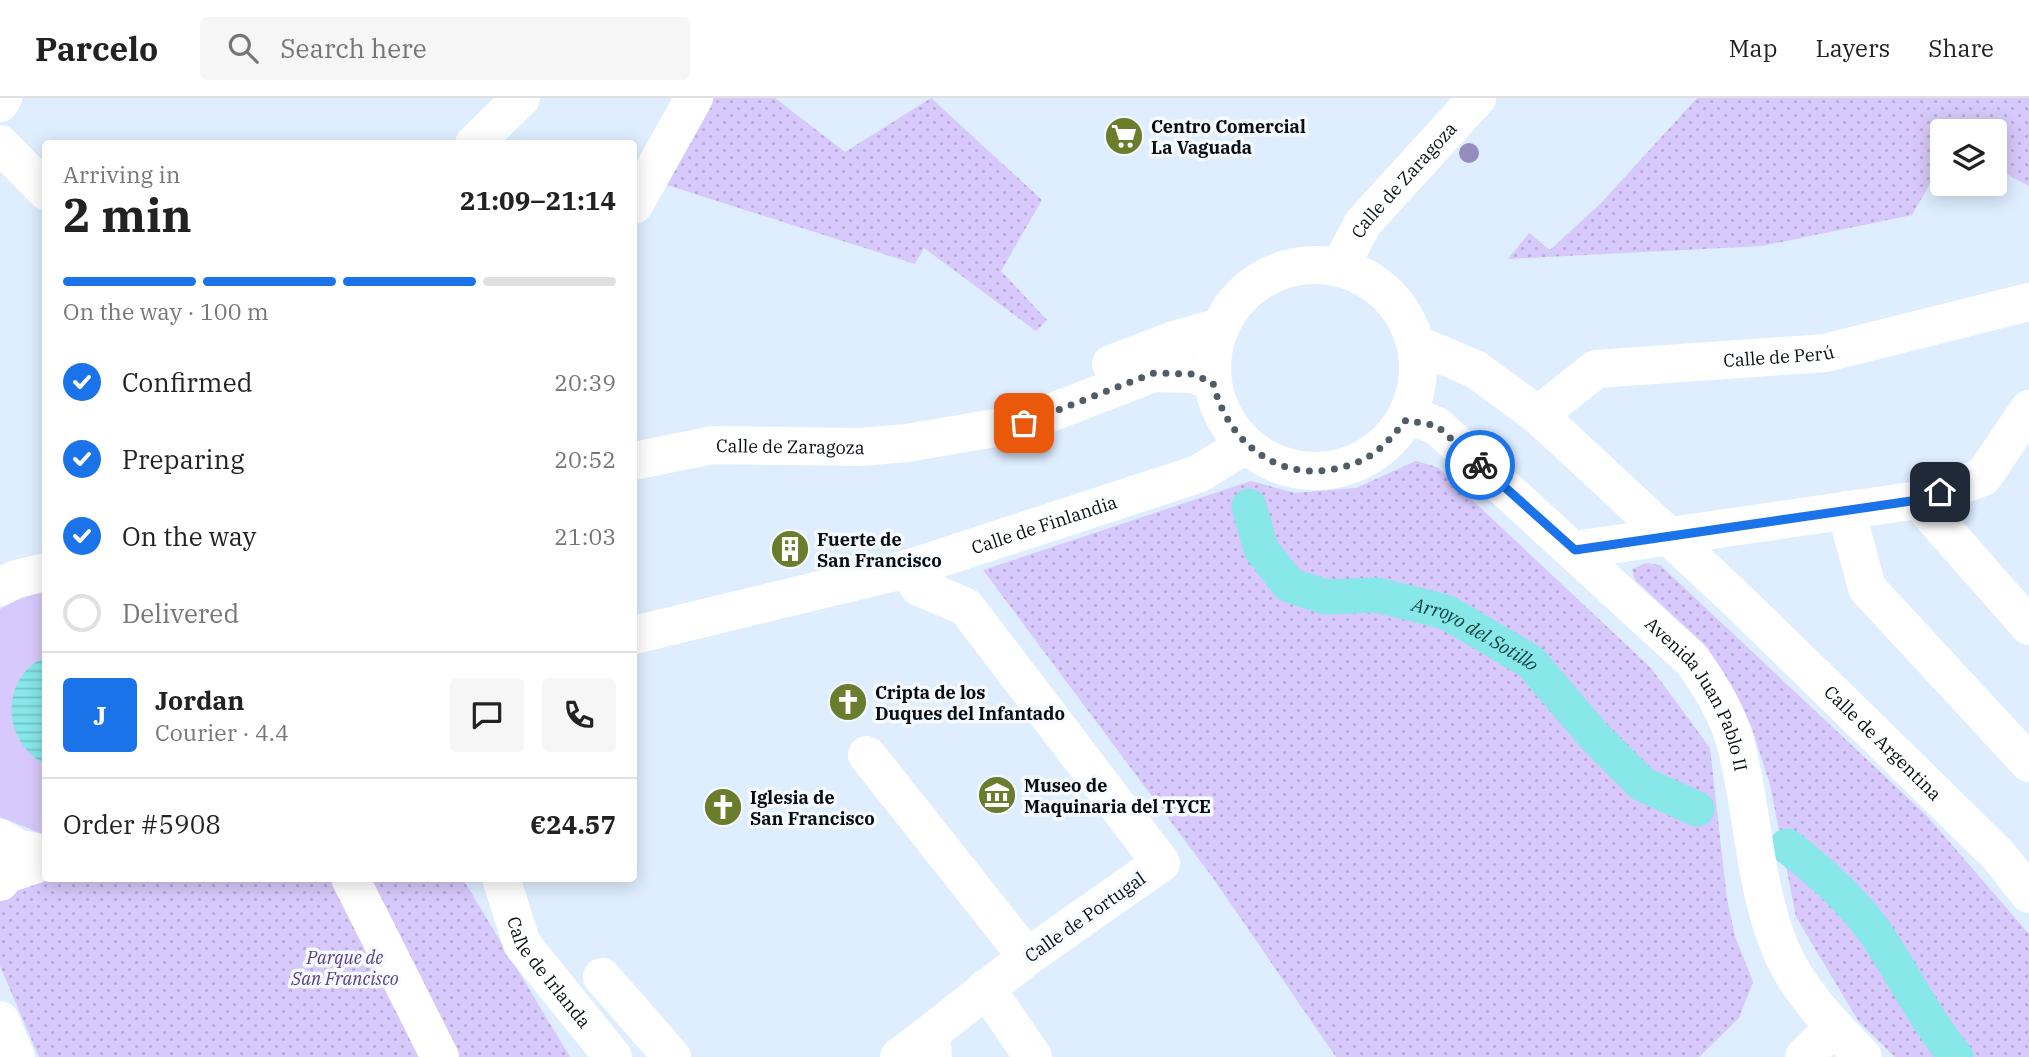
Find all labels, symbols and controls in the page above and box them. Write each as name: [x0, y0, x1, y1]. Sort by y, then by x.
search box: [200, 17, 690, 80]
text: Parcelo: [35, 27, 158, 70]
icon: search: [224, 29, 262, 67]
text: Search here: [280, 31, 427, 65]
text: Map: [1729, 32, 1777, 64]
text: Layers: [1815, 32, 1890, 64]
text: Share: [1928, 32, 1994, 64]
supermarket icon: Centro Comercial La Vaguada: [1103, 115, 1145, 157]
place label: Centro Comercial La Vaguada: [1151, 115, 1306, 159]
street label: Calle de Zaragoza: [1346, 117, 1461, 242]
map controls: [1930, 119, 2007, 196]
button: layers: [1930, 119, 2007, 196]
text: Arriving in: [63, 159, 180, 189]
text: 21:09–21:14: [460, 183, 616, 217]
text: 2 min: [63, 185, 192, 245]
text: On the way · 100 m: [63, 296, 269, 326]
street label: Calle de Perú: [1722, 340, 1836, 372]
icon: check: [63, 363, 101, 401]
text: Confirmed: [122, 365, 253, 399]
text: 20:39: [554, 367, 616, 397]
pin: [994, 393, 1054, 453]
icon: bag: [1005, 404, 1043, 442]
courier: [1445, 430, 1515, 500]
street label: Calle de Zaragoza: [716, 434, 865, 459]
icon: check: [63, 440, 101, 478]
text: Preparing: [122, 442, 244, 476]
text: 20:52: [554, 444, 616, 474]
icon: bike: [1461, 446, 1499, 484]
pin: [1910, 462, 1970, 522]
icon: home: [1921, 473, 1959, 511]
street label: Calle de Finlandia: [968, 490, 1120, 559]
icon: check: [63, 517, 101, 555]
text: On the way: [122, 519, 256, 553]
text: 21:03: [554, 521, 616, 551]
building icon: Fuerte de San Francisco: [769, 528, 811, 570]
place label: Fuerte de San Francisco: [817, 528, 942, 572]
water label: Arroyo del Sotillo: [1408, 592, 1545, 675]
text: Delivered: [122, 596, 239, 630]
street label: Avenida Juan Pablo II: [1641, 612, 1753, 773]
button: chat: [450, 678, 524, 752]
button: phone: [542, 678, 616, 752]
street label: Calle de Argentina: [1820, 680, 1947, 805]
church icon: Cripta de los Duques del Infantado: [827, 681, 869, 723]
place label: Cripta de los Duques del Infantado: [875, 681, 1065, 725]
text: Jordan: [155, 683, 245, 717]
text: J: [93, 698, 107, 732]
text: Courier · 4.4: [155, 717, 289, 747]
museum icon: Museo de Maquinaria del TYCE: [976, 774, 1018, 816]
place label: Museo de Maquinaria del TYCE: [1024, 774, 1211, 818]
church icon: Iglesia de San Francisco: [702, 786, 744, 828]
place label: Iglesia de San Francisco: [750, 786, 875, 830]
text: Order #5908: [63, 807, 221, 841]
text: €24.57: [530, 807, 616, 841]
street label: Calle de Portugal: [1020, 867, 1150, 967]
street label: Calle de Irlanda: [502, 913, 596, 1032]
park label: Parque de San Francisco: [290, 946, 399, 990]

